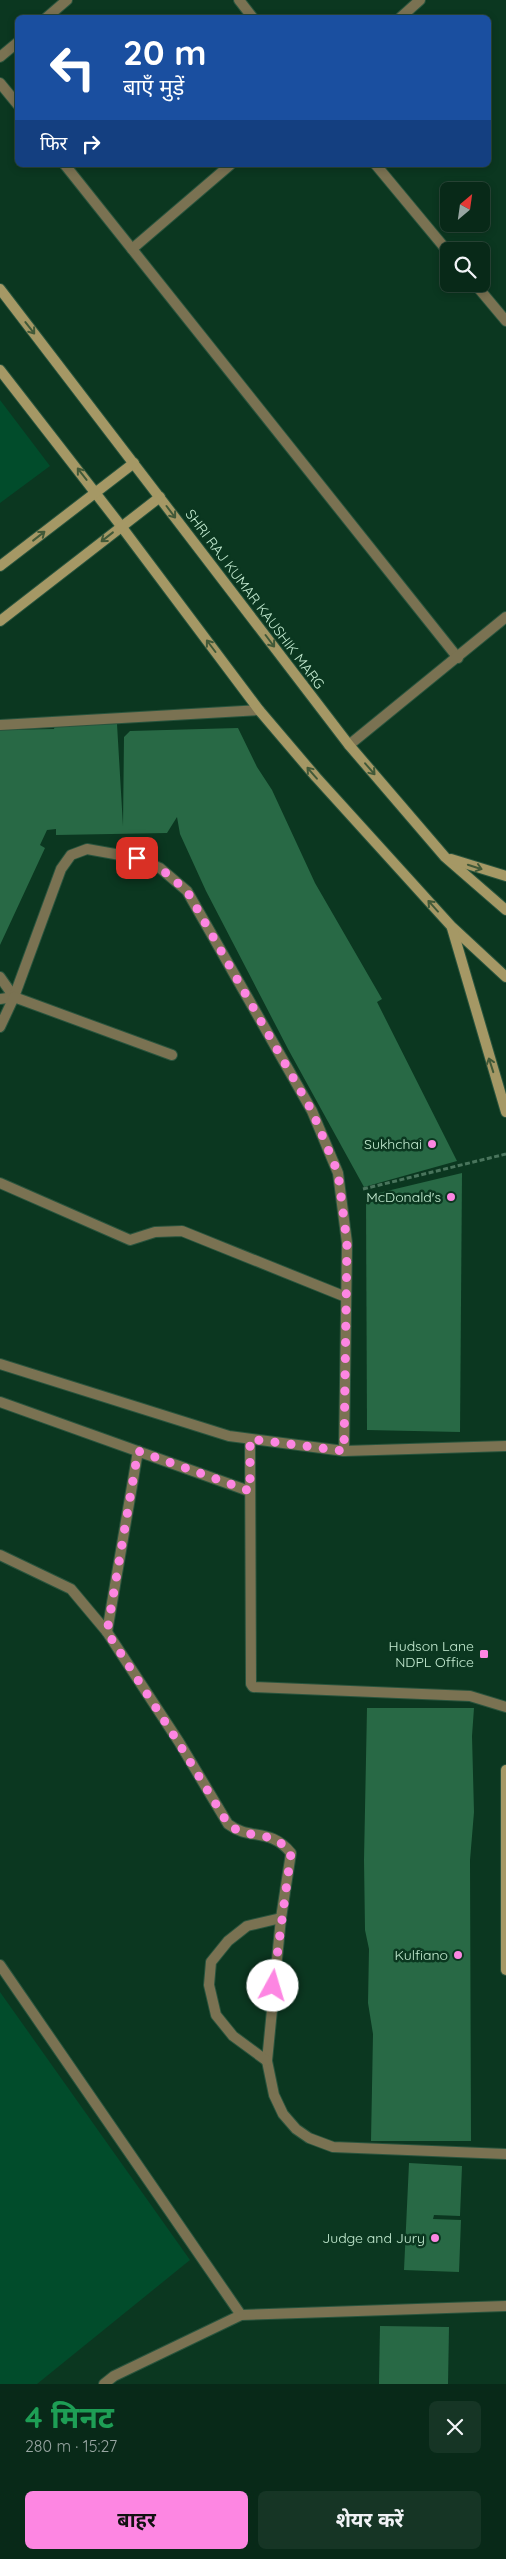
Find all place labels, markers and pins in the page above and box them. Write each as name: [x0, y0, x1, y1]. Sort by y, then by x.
pin: [116, 837, 158, 879]
place label: Sukhchai: [364, 1135, 422, 1153]
marker: Sukhchai: [426, 1138, 438, 1150]
place label: McDonald's: [366, 1188, 441, 1206]
marker: McDonald's: [445, 1191, 457, 1203]
place label: Hudson Lane NDPL Office: [389, 1637, 474, 1671]
marker: Hudson Lane NDPL Office: [478, 1648, 490, 1660]
place label: Kulfiano: [394, 1946, 448, 1964]
marker: Kulfiano: [452, 1949, 464, 1961]
place label: Judge and Jury: [322, 2229, 425, 2247]
marker: Judge and Jury: [429, 2232, 441, 2244]

